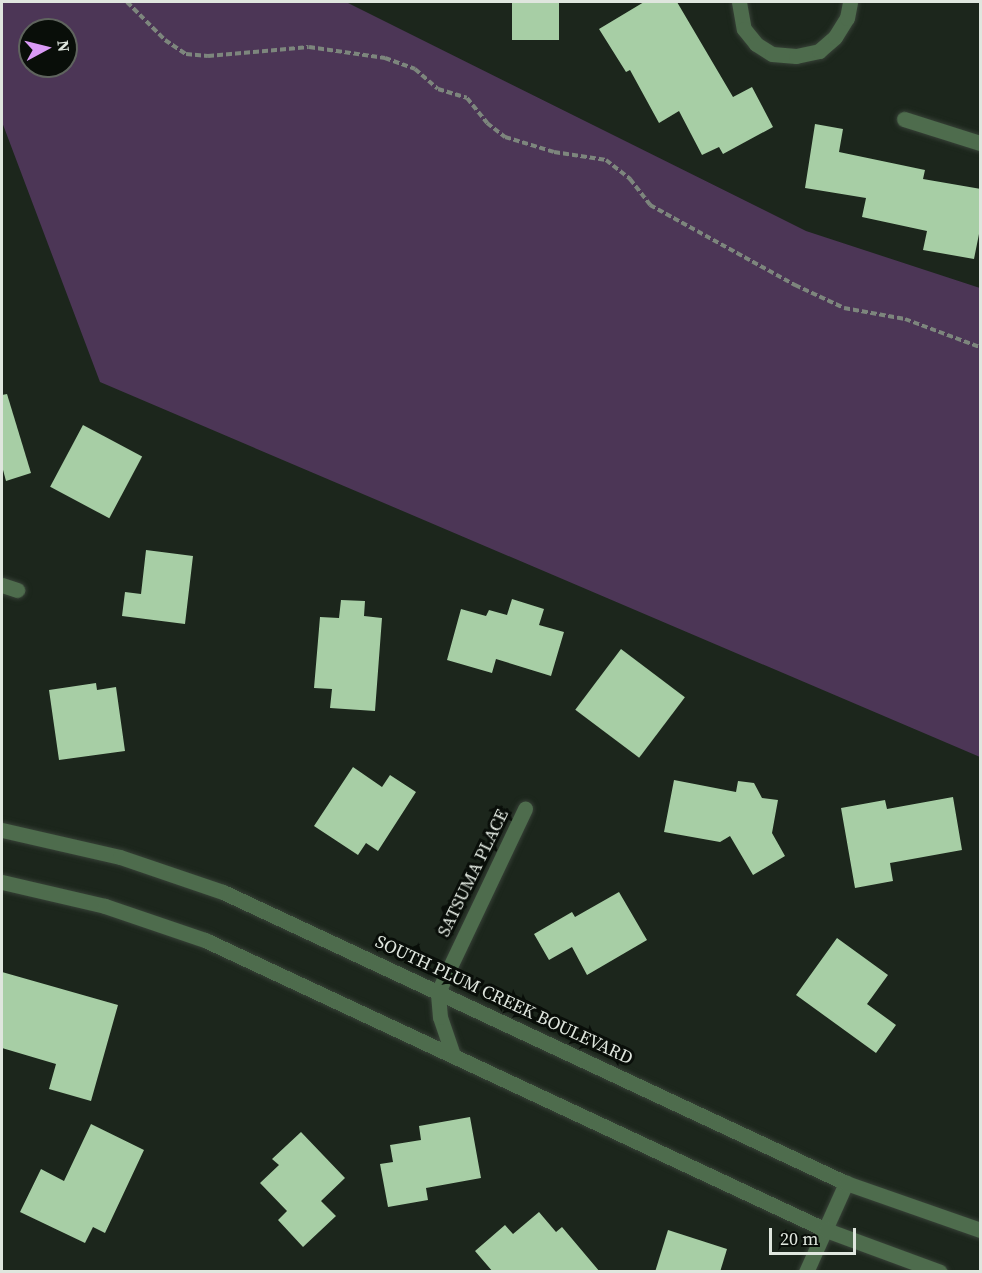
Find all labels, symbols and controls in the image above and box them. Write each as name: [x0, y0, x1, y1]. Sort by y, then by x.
north arrow: [18, 18, 78, 78]
text: N: [52, 39, 76, 53]
street label: SATSUMA PLACE: [433, 806, 513, 940]
street label: SOUTH PLUM CREEK BOULEVARD: [372, 931, 636, 1069]
scale bar: [772, 1216, 859, 1254]
text: 20 m: [780, 1226, 818, 1251]

